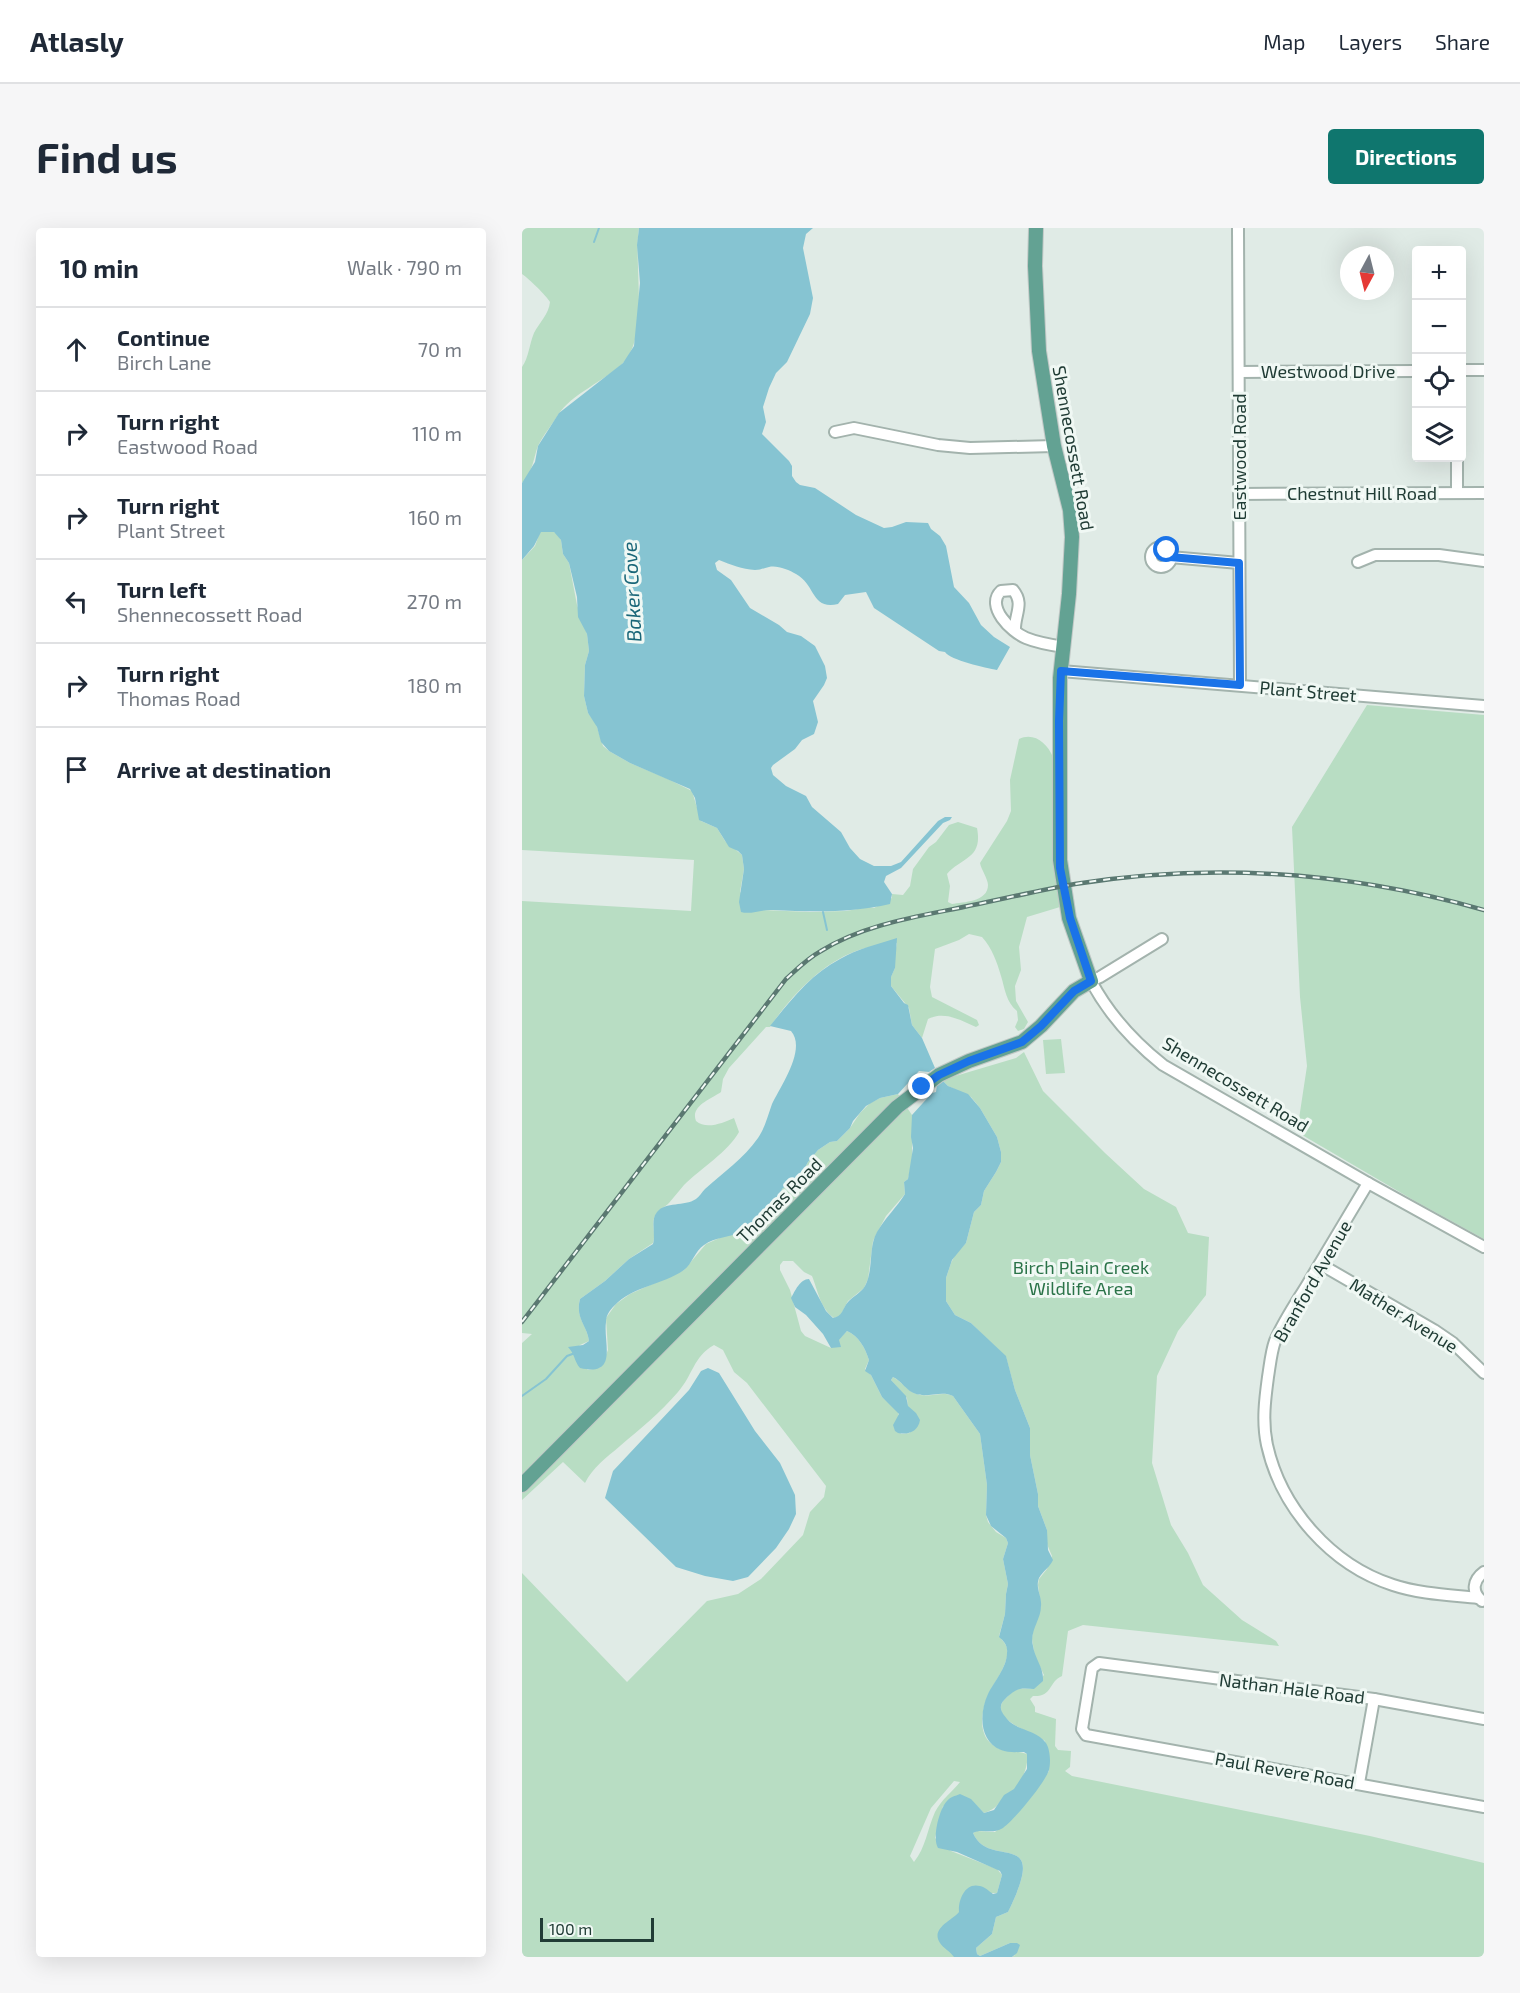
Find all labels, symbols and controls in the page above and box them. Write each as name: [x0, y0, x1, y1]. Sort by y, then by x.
text: Atlasly: [30, 24, 124, 58]
text: Map: [1263, 29, 1305, 54]
text: Layers: [1338, 29, 1402, 54]
text: Share: [1435, 29, 1490, 54]
button: Directions: [1328, 129, 1484, 184]
text: Find us: [36, 131, 178, 181]
north arrow: [1340, 246, 1394, 300]
map controls: [1412, 246, 1466, 462]
button: +: [1412, 246, 1466, 300]
text: 10 min: [60, 252, 139, 283]
text: Walk · 790 m: [347, 255, 462, 279]
button: −: [1412, 300, 1466, 354]
text: Continue: [117, 324, 210, 350]
icon: ahead: [60, 333, 93, 366]
text: 70 m: [418, 337, 462, 361]
text: Birch Lane: [117, 350, 212, 374]
button: locate: [1412, 354, 1466, 408]
street label: Westwood Drive: [1261, 360, 1395, 382]
street label: Shennecossett Road: [1049, 364, 1099, 532]
street label: Eastwood Road: [1228, 394, 1250, 520]
text: Turn right: [117, 408, 219, 434]
button: layers: [1412, 408, 1466, 462]
icon: right: [60, 417, 93, 450]
text: 110 m: [412, 421, 462, 445]
text: Eastwood Road: [117, 434, 258, 458]
street label: Chestnut Hill Road: [1287, 482, 1437, 504]
text: Turn right: [117, 492, 219, 518]
icon: right: [60, 501, 93, 534]
text: 160 m: [409, 505, 462, 529]
text: Plant Street: [117, 518, 225, 542]
route start: [1153, 536, 1179, 562]
water label: Baker Cove: [616, 541, 646, 643]
text: Turn left: [117, 576, 206, 602]
icon: left: [60, 585, 93, 618]
text: 270 m: [406, 589, 462, 613]
text: Shennecossett Road: [117, 602, 302, 626]
text: Turn right: [117, 660, 219, 686]
icon: right: [60, 669, 93, 702]
text: 180 m: [408, 673, 462, 697]
street label: Plant Street: [1259, 676, 1358, 706]
text: Thomas Road: [117, 686, 241, 710]
icon: arrive: [60, 753, 93, 786]
text: Arrive at destination: [117, 756, 331, 782]
street label: Shennecossett Road: [1159, 1032, 1313, 1136]
route end: [908, 1073, 934, 1099]
street label: Thomas Road: [732, 1153, 826, 1247]
street label: Branford Avenue: [1268, 1216, 1356, 1346]
park label: Birch Plain Creek Wildlife Area: [1013, 1256, 1149, 1299]
street label: Mather Avenue: [1346, 1273, 1462, 1357]
street label: Nathan Hale Road: [1218, 1668, 1366, 1708]
street label: Paul Revere Road: [1213, 1747, 1357, 1793]
scale bar: [540, 1915, 654, 1942]
text: 100 m: [549, 1919, 592, 1938]

